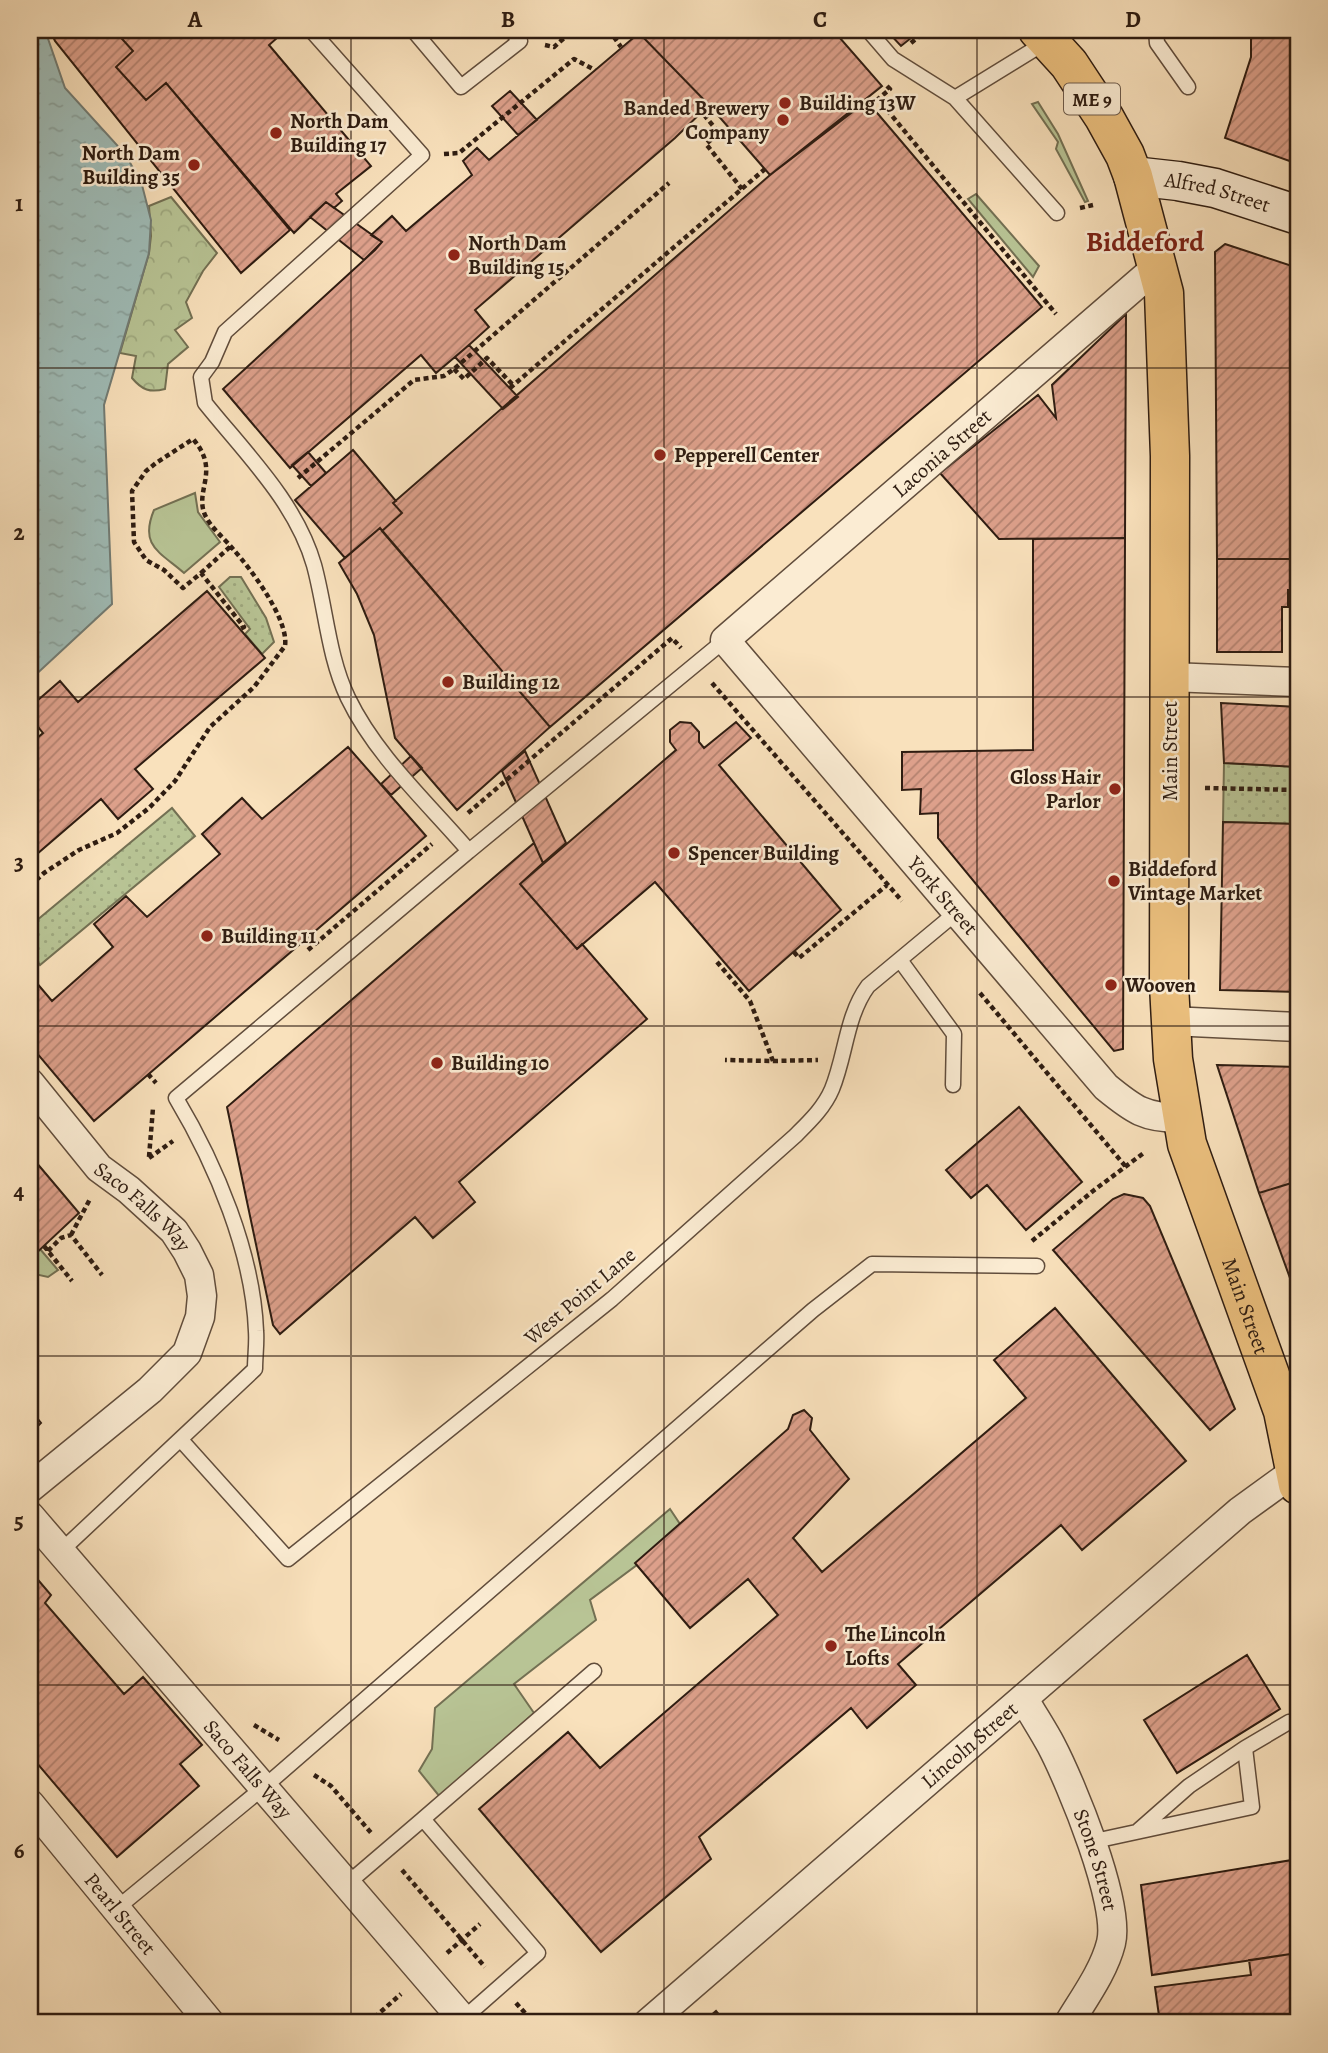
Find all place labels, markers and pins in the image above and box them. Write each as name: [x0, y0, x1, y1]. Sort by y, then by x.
place label: Building 13W: [799, 89, 916, 117]
place label: Banded Brewery Company: [623, 94, 770, 146]
marker: Building 13W: [777, 95, 793, 111]
place label: North Dam Building 17: [290, 107, 389, 159]
marker: Banded Brewery Company: [775, 112, 791, 128]
marker: North Dam Building 17: [268, 125, 284, 141]
place label: North Dam Building 35: [81, 139, 180, 191]
marker: North Dam Building 35: [186, 157, 202, 173]
place label: North Dam Building 15: [468, 229, 567, 281]
marker: North Dam Building 15: [446, 247, 462, 263]
place label: Pepperell Center: [674, 441, 820, 469]
marker: Pepperell Center: [652, 447, 668, 463]
place label: Building 12: [462, 668, 560, 696]
marker: Building 12: [440, 674, 456, 690]
place label: Gloss Hair Parlor: [1010, 763, 1101, 815]
marker: Gloss Hair Parlor: [1107, 781, 1123, 797]
place label: Spencer Building: [688, 839, 839, 867]
marker: Spencer Building: [666, 845, 682, 861]
place label: Biddeford Vintage Market: [1127, 855, 1262, 907]
marker: Biddeford Vintage Market: [1106, 873, 1122, 889]
place label: Building 11: [221, 922, 316, 950]
marker: Building 11: [199, 928, 215, 944]
place label: Wooven: [1124, 971, 1196, 999]
marker: Wooven: [1103, 977, 1119, 993]
place label: Building 10: [451, 1049, 549, 1077]
marker: Building 10: [429, 1055, 445, 1071]
place label: The Lincoln Lofts: [845, 1620, 946, 1672]
marker: The Lincoln Lofts: [823, 1638, 839, 1654]

